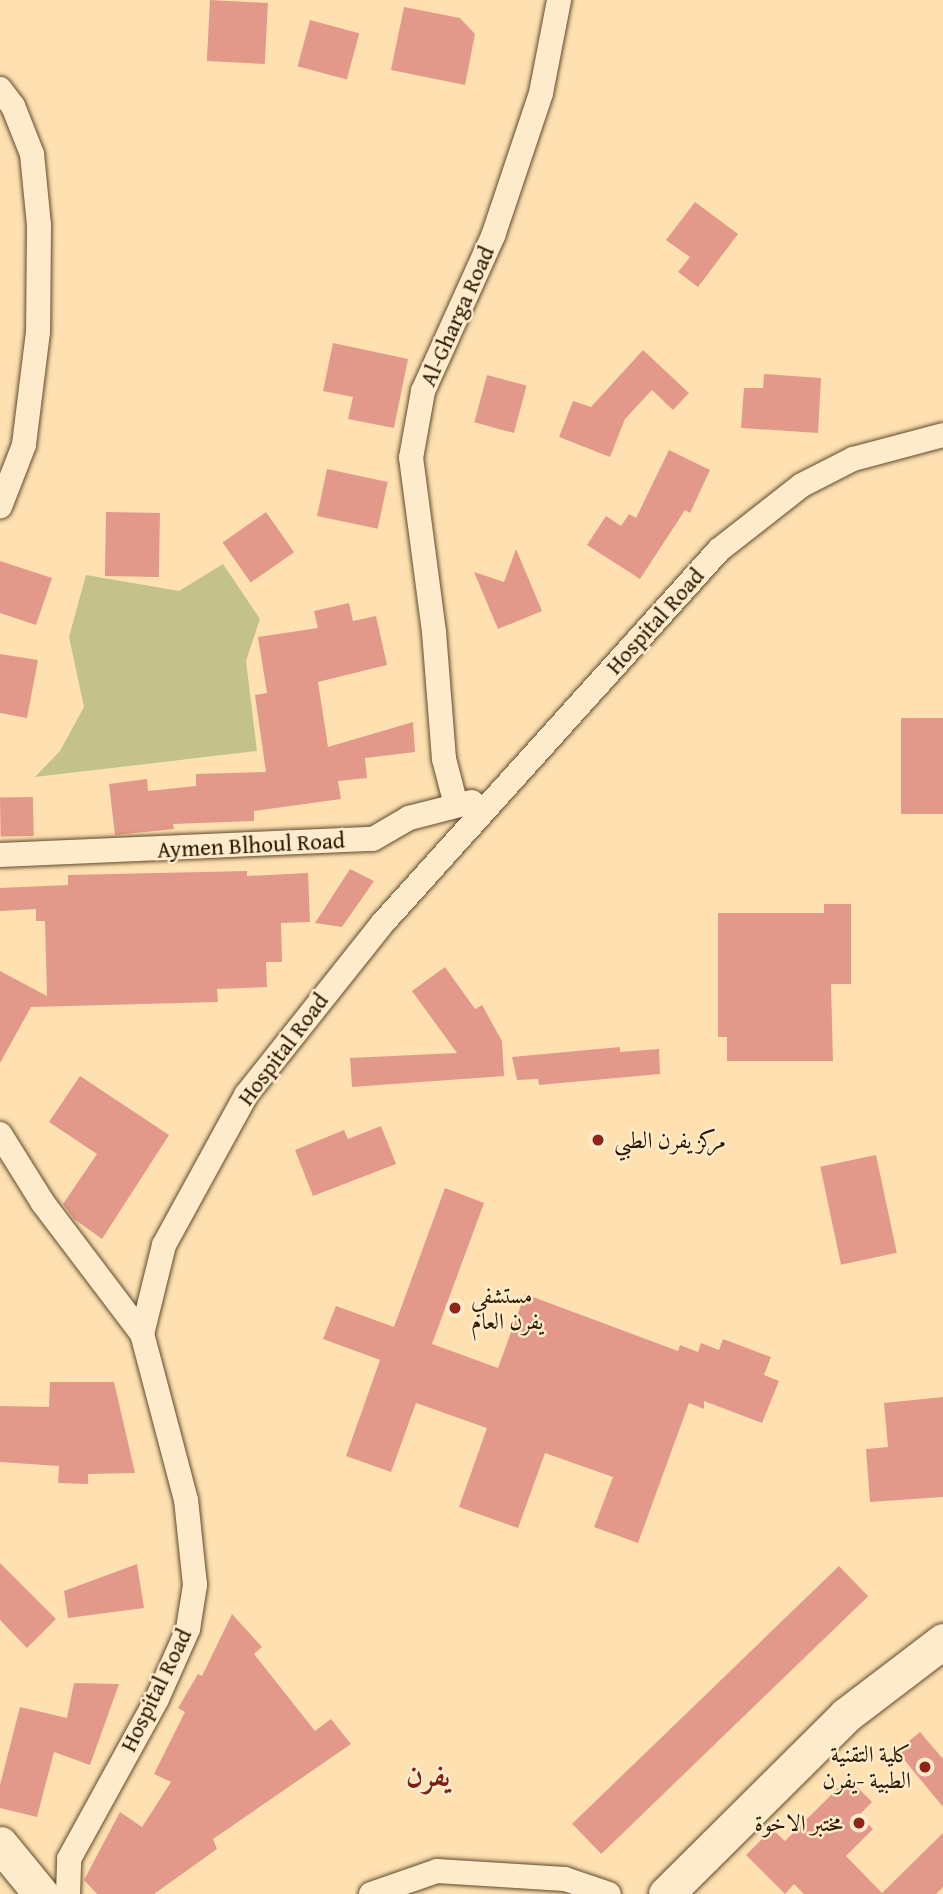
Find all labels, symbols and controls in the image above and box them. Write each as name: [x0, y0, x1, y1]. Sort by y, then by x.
street label: Al-Gharga Road: [414, 242, 500, 390]
street label: Hospital Road: [600, 562, 710, 680]
street label: Aymen Blhoul Road: [156, 826, 346, 864]
street label: Hospital Road: [232, 987, 334, 1111]
place label: مركز يفرن الطبي: [614, 1126, 726, 1154]
marker: مركز يفرن الطبي: [588, 1130, 608, 1150]
place label: مستشفي يفرن العام: [471, 1281, 543, 1335]
marker: مستشفي يفرن العام: [445, 1298, 465, 1318]
street label: Hospital Road: [114, 1624, 198, 1756]
place label: كلية التقنية الطبية -يفرن: [822, 1740, 911, 1794]
district label: يفرن: [406, 1757, 450, 1793]
marker: كلية التقنية الطبية -يفرن: [917, 1759, 933, 1775]
place label: مختبر الاخوة: [755, 1809, 843, 1837]
marker: مختبر الاخوة: [849, 1813, 869, 1833]

